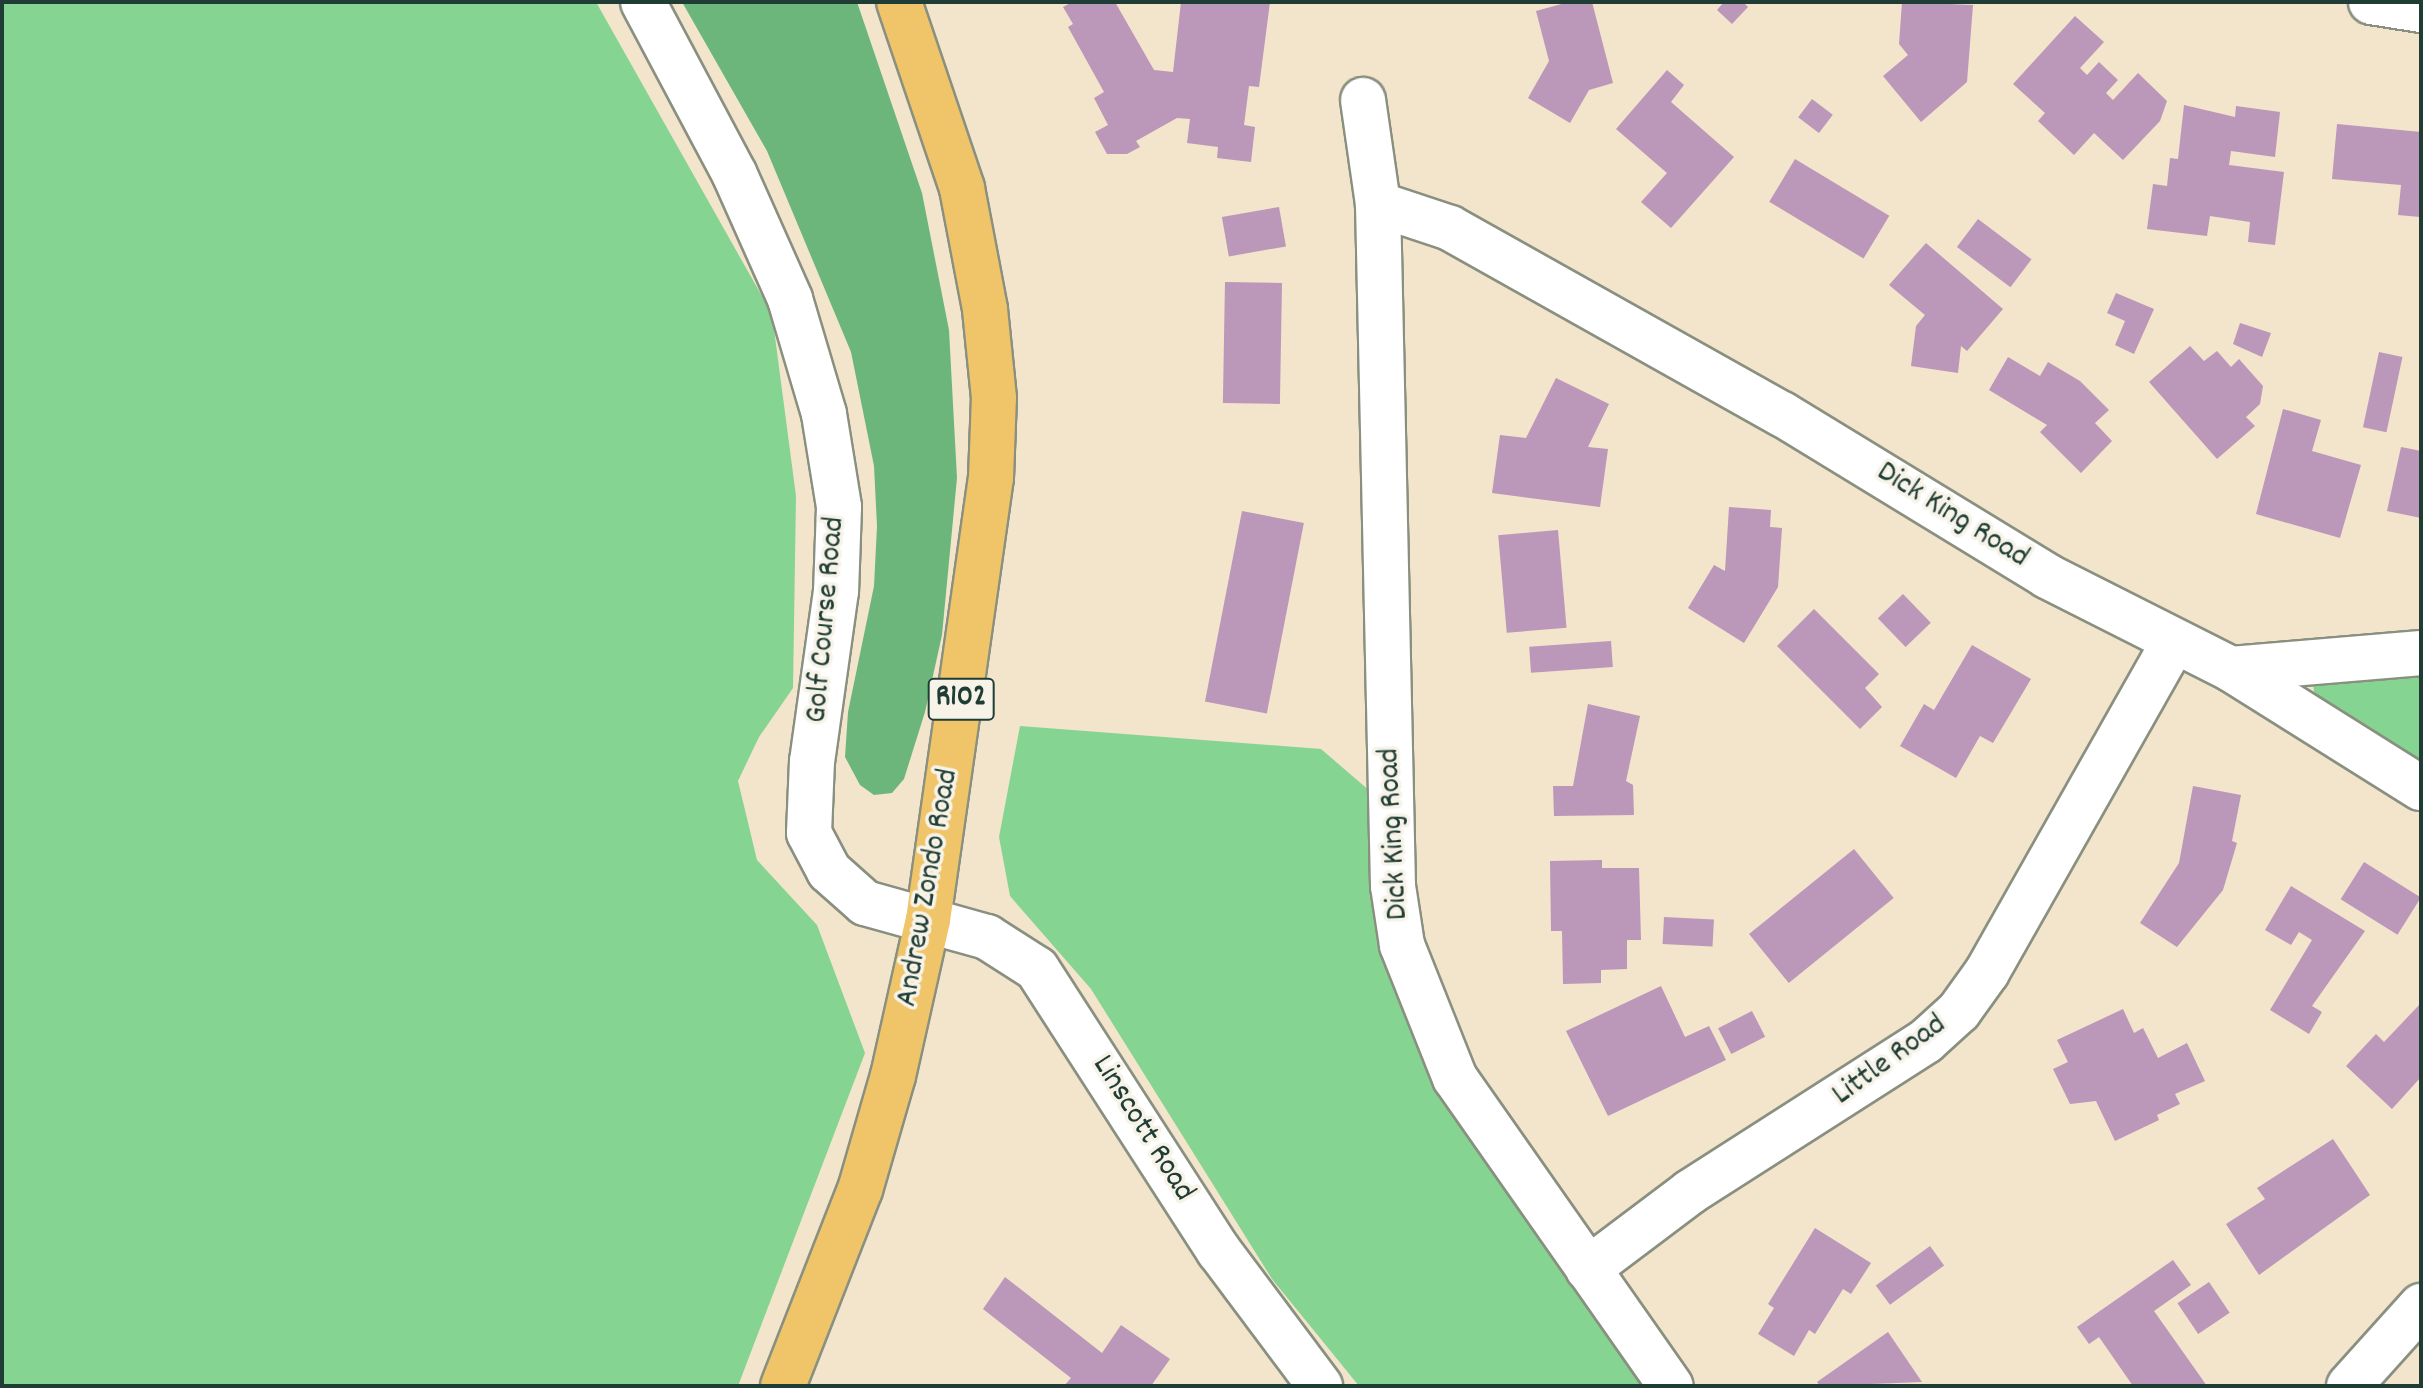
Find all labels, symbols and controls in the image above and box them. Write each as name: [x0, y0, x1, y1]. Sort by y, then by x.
street label: Dick King Road: [1869, 454, 2035, 578]
street label: Golf Course Road: [799, 515, 855, 725]
road number: R102: [927, 673, 995, 725]
street label: Dick King Road: [1371, 747, 1419, 921]
street label: Andrew Zondo Road: [889, 766, 969, 1010]
street label: Little Road: [1826, 1007, 1954, 1115]
street label: Linscott Road: [1082, 1049, 1202, 1209]

